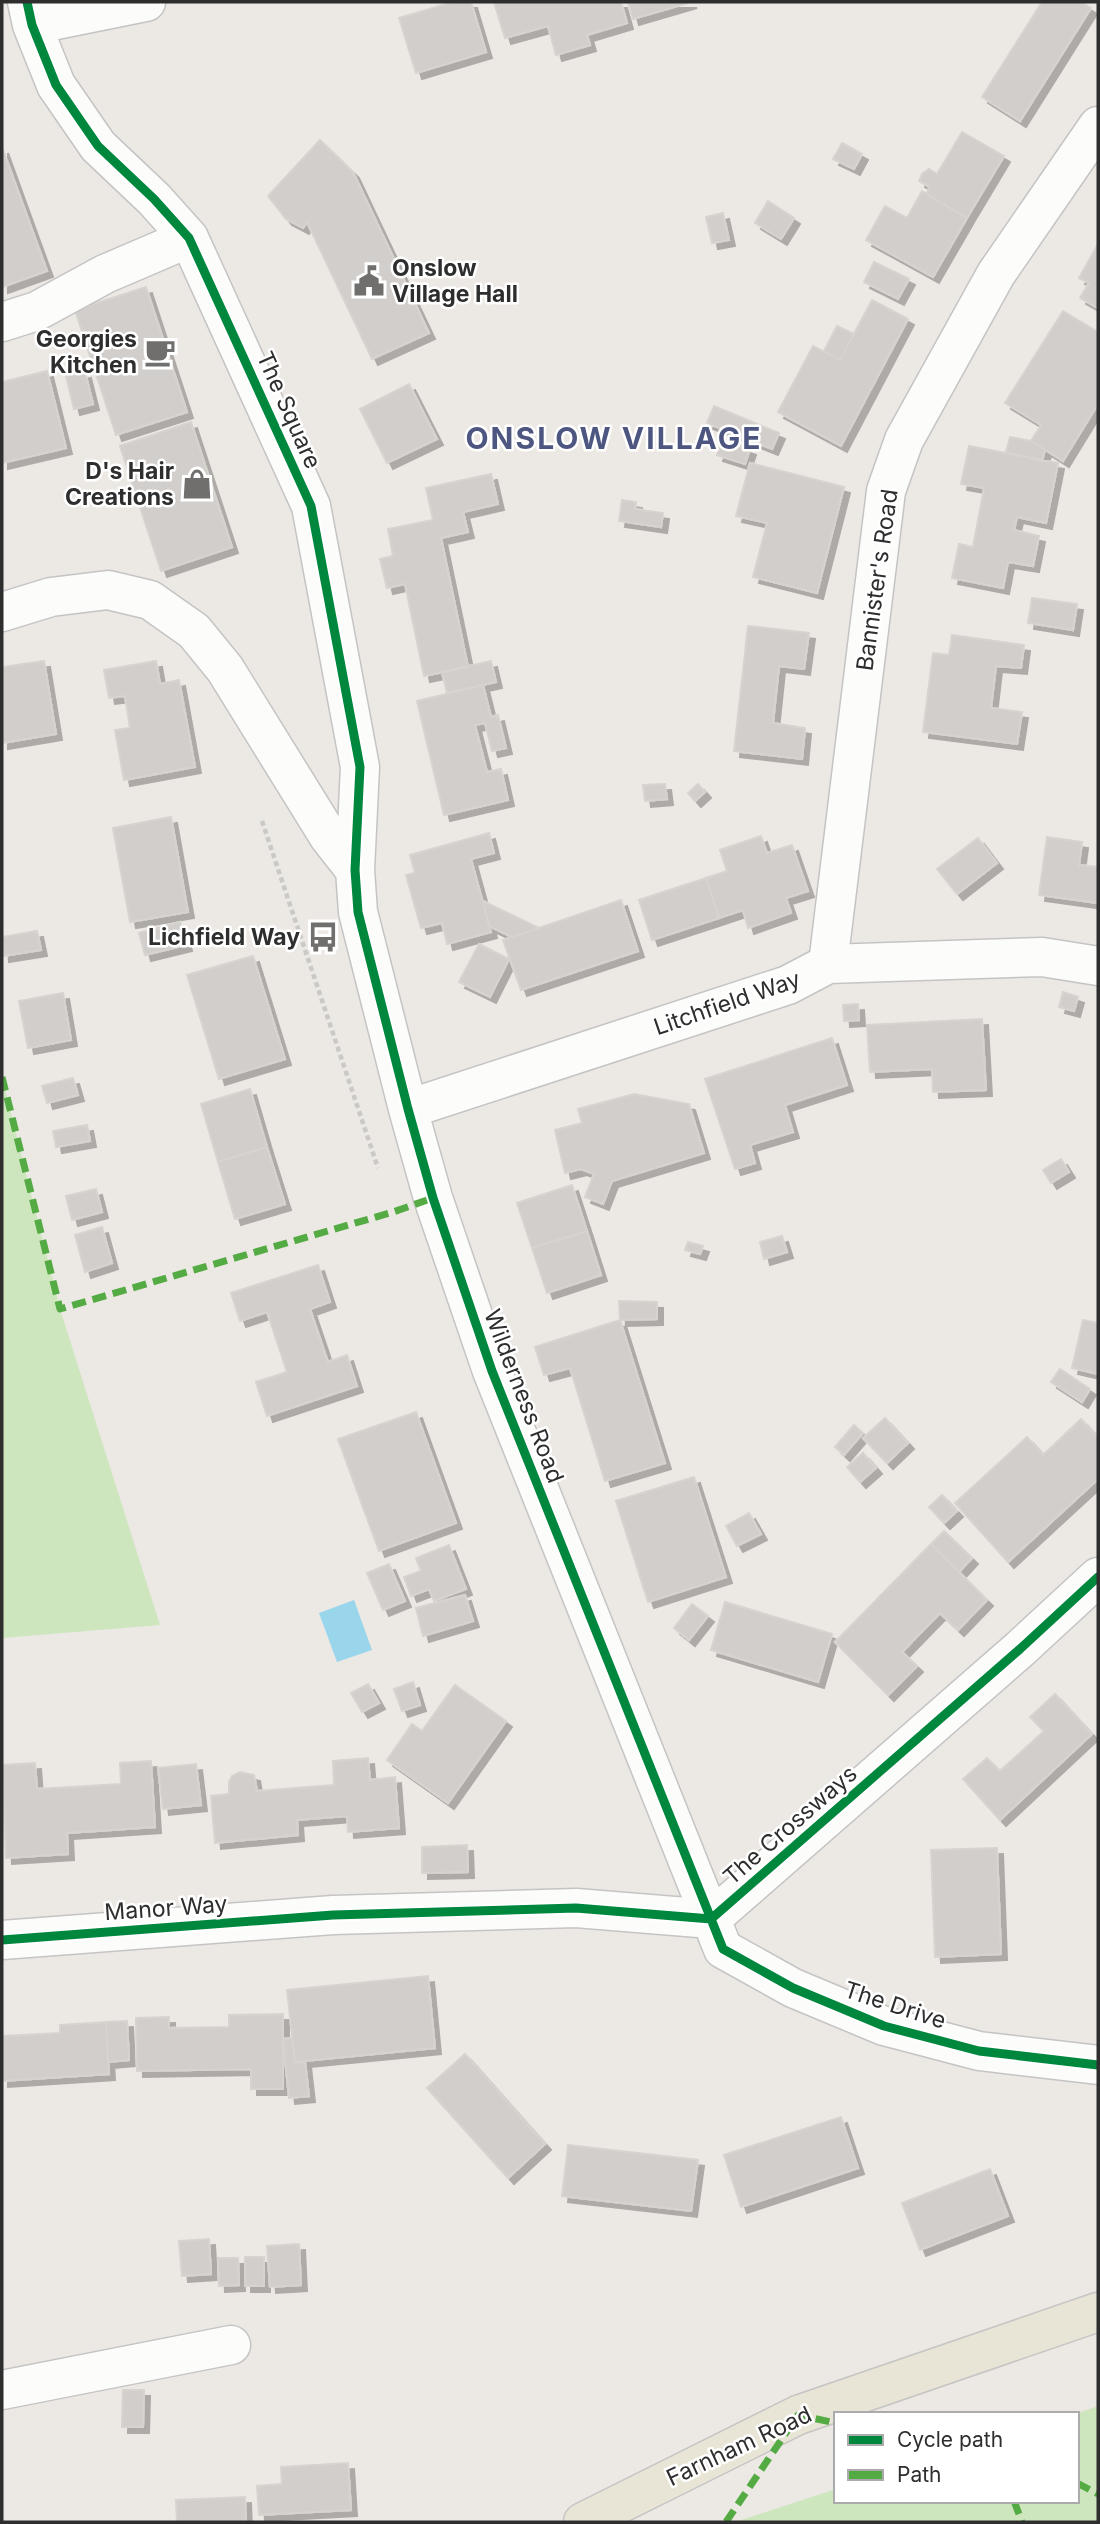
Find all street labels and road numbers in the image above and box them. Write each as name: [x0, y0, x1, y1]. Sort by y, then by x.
street label: The Square: [251, 347, 327, 473]
street label: Bannister's Road: [850, 487, 904, 673]
street label: Litchfield Way: [650, 965, 804, 1041]
street label: Wilderness Road: [478, 1305, 570, 1487]
street label: The Crossways: [717, 1759, 863, 1891]
street label: Manor Way: [104, 1890, 228, 1926]
street label: The Drive: [841, 1975, 949, 2035]
street label: Farnham Road: [662, 2400, 816, 2492]

